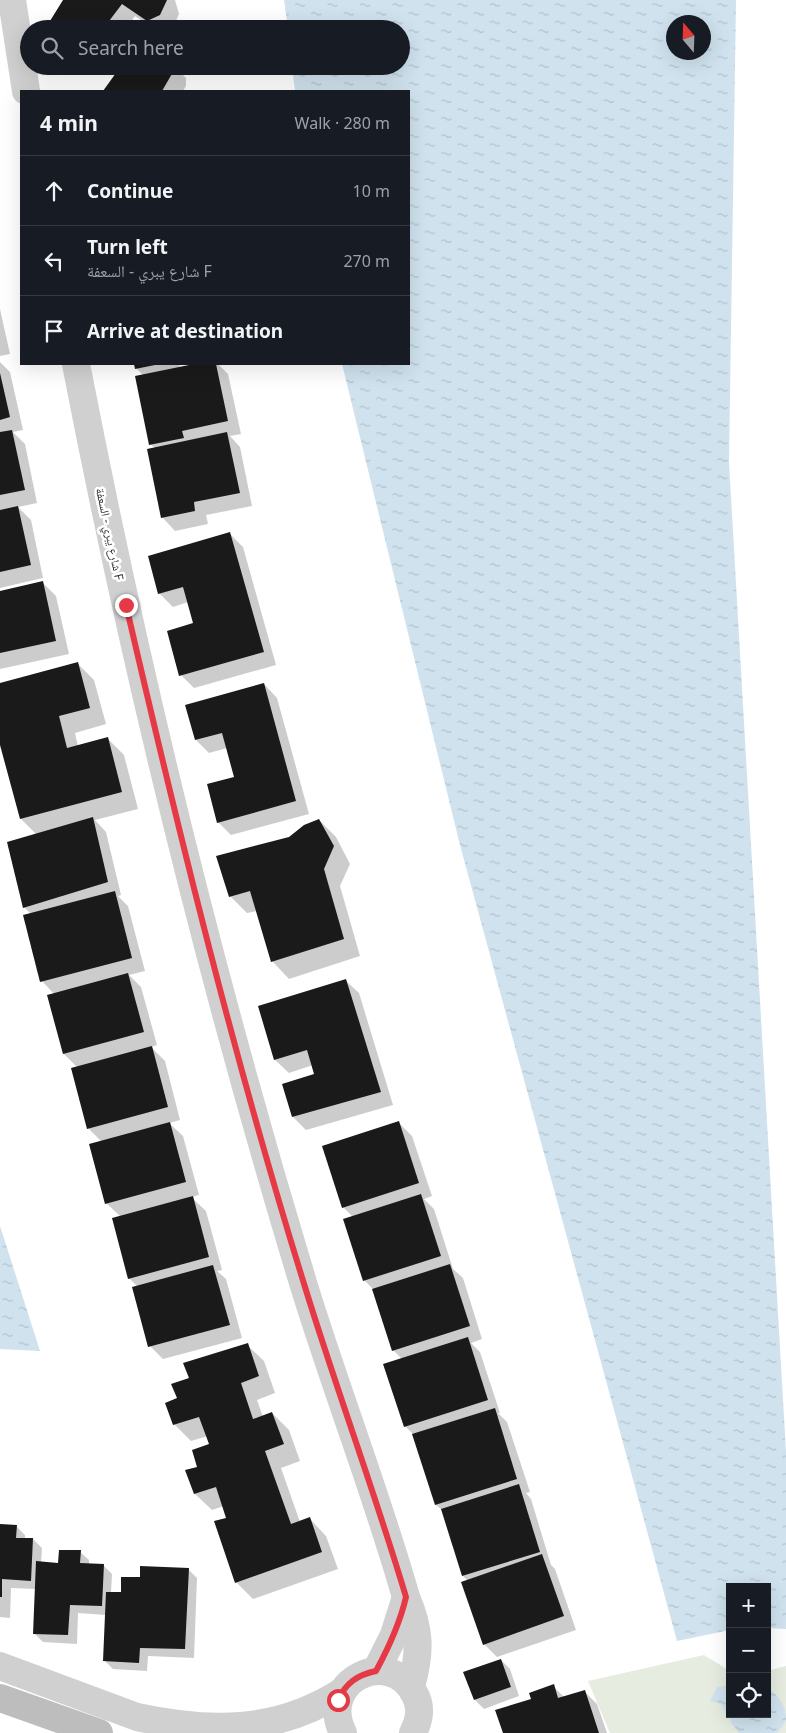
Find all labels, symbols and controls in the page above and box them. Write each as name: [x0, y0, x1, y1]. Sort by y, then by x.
north arrow: [666, 15, 711, 60]
search box: [20, 20, 410, 75]
icon: search: [38, 34, 66, 62]
text: Search here: [78, 35, 184, 61]
text: 4 min: [40, 109, 98, 137]
text: Walk · 280 m: [295, 112, 390, 134]
icon: ahead: [40, 177, 68, 205]
text: Continue: [87, 178, 173, 204]
text: 10 m: [353, 180, 390, 202]
text: Turn left: [87, 234, 168, 260]
icon: left: [40, 247, 68, 275]
text: 270 m: [343, 250, 390, 272]
text: شارع يبري - السعفة F: [87, 260, 212, 282]
icon: arrive: [40, 317, 68, 345]
text: Arrive at destination: [87, 318, 283, 344]
street label: شارع يبري - السعفة F: [90, 486, 128, 582]
route end: [115, 594, 138, 617]
map controls: [726, 1583, 771, 1718]
button: +: [726, 1583, 771, 1628]
button: −: [726, 1628, 771, 1673]
button: locate: [726, 1673, 771, 1718]
route start: [327, 1689, 350, 1712]

